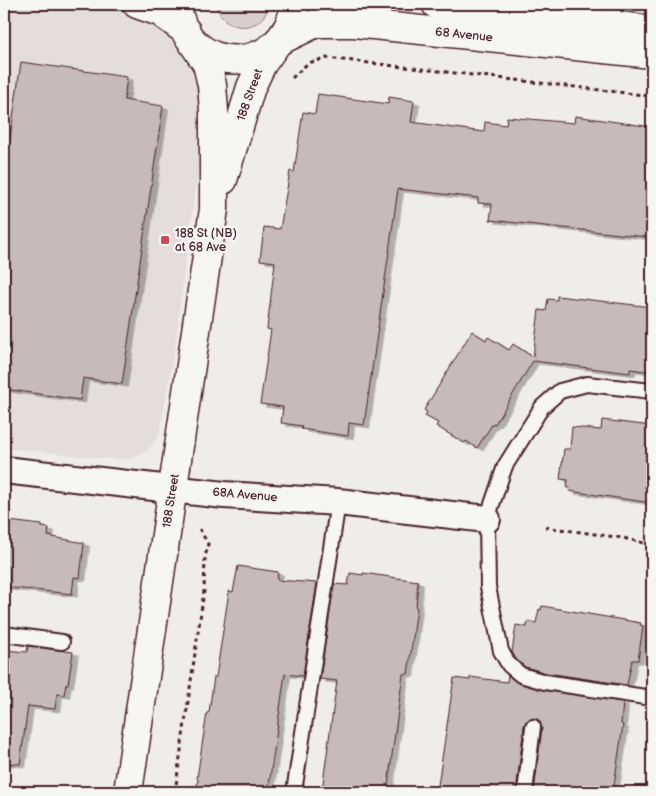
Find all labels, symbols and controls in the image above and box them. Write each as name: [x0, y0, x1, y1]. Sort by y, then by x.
street label: 68 Avenue: [434, 25, 494, 45]
street label: 188 Street: [234, 66, 266, 123]
place label: 188 St (NB) at 68 Ave: [175, 226, 237, 255]
marker: 188 St (NB) at 68 Ave: [159, 234, 171, 246]
street label: 188 Street: [159, 473, 183, 529]
street label: 68A Avenue: [212, 485, 278, 505]

